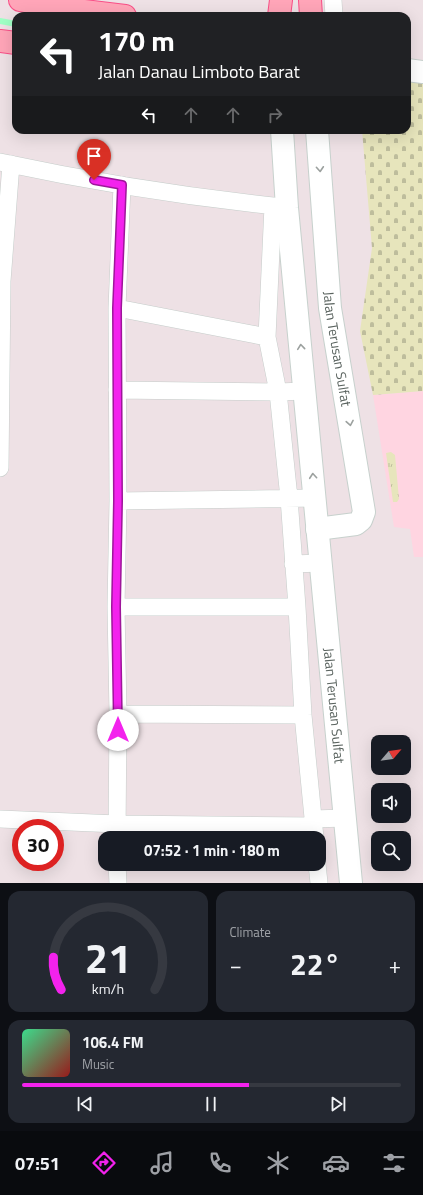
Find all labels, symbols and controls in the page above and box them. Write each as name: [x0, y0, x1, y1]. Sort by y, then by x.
text: 170 m: [98, 19, 175, 62]
icon: left: [32, 28, 84, 80]
text: Jalan Danau Limboto Barat: [98, 58, 300, 85]
icon: left: [138, 104, 160, 126]
icon: ahead: [180, 104, 202, 126]
icon: ahead: [222, 104, 244, 126]
icon: right: [264, 104, 286, 126]
pin: [77, 139, 111, 180]
icon: arrive: [83, 145, 105, 167]
one-way arrow: [315, 166, 324, 172]
street label: Jalan Terusan Sulfat: [319, 291, 357, 408]
one-way arrow: [296, 344, 305, 350]
one-way arrow: [345, 420, 354, 426]
one-way arrow: [309, 473, 318, 479]
street label: Jalan Terusan Sulfat: [319, 647, 351, 765]
position arrow: [97, 709, 139, 751]
north arrow: [371, 735, 411, 775]
map controls: [371, 735, 411, 871]
button: sound: [371, 783, 411, 823]
speed limit sign: 30: [12, 819, 64, 871]
button: search: [371, 831, 411, 871]
text: 07:52 · 1 min · 180 m: [144, 839, 280, 862]
text: Climate: [230, 922, 271, 942]
text: 21: [84, 925, 131, 988]
text: 22°: [290, 941, 340, 987]
text: −: [230, 948, 242, 982]
text: +: [389, 948, 401, 982]
text: km/h: [92, 977, 124, 999]
text: 106.4 FM: [82, 1031, 144, 1054]
text: Music: [82, 1054, 114, 1074]
icon: previous: [74, 1093, 96, 1115]
icon: pause: [200, 1093, 222, 1115]
icon: next: [327, 1093, 349, 1115]
icon: directions: [90, 1149, 118, 1177]
icon: music: [148, 1149, 176, 1177]
icon: phone: [206, 1149, 234, 1177]
icon: climate: [264, 1149, 292, 1177]
icon: car: [322, 1149, 350, 1177]
icon: filters: [380, 1149, 408, 1177]
text: 07:51: [15, 1150, 60, 1177]

